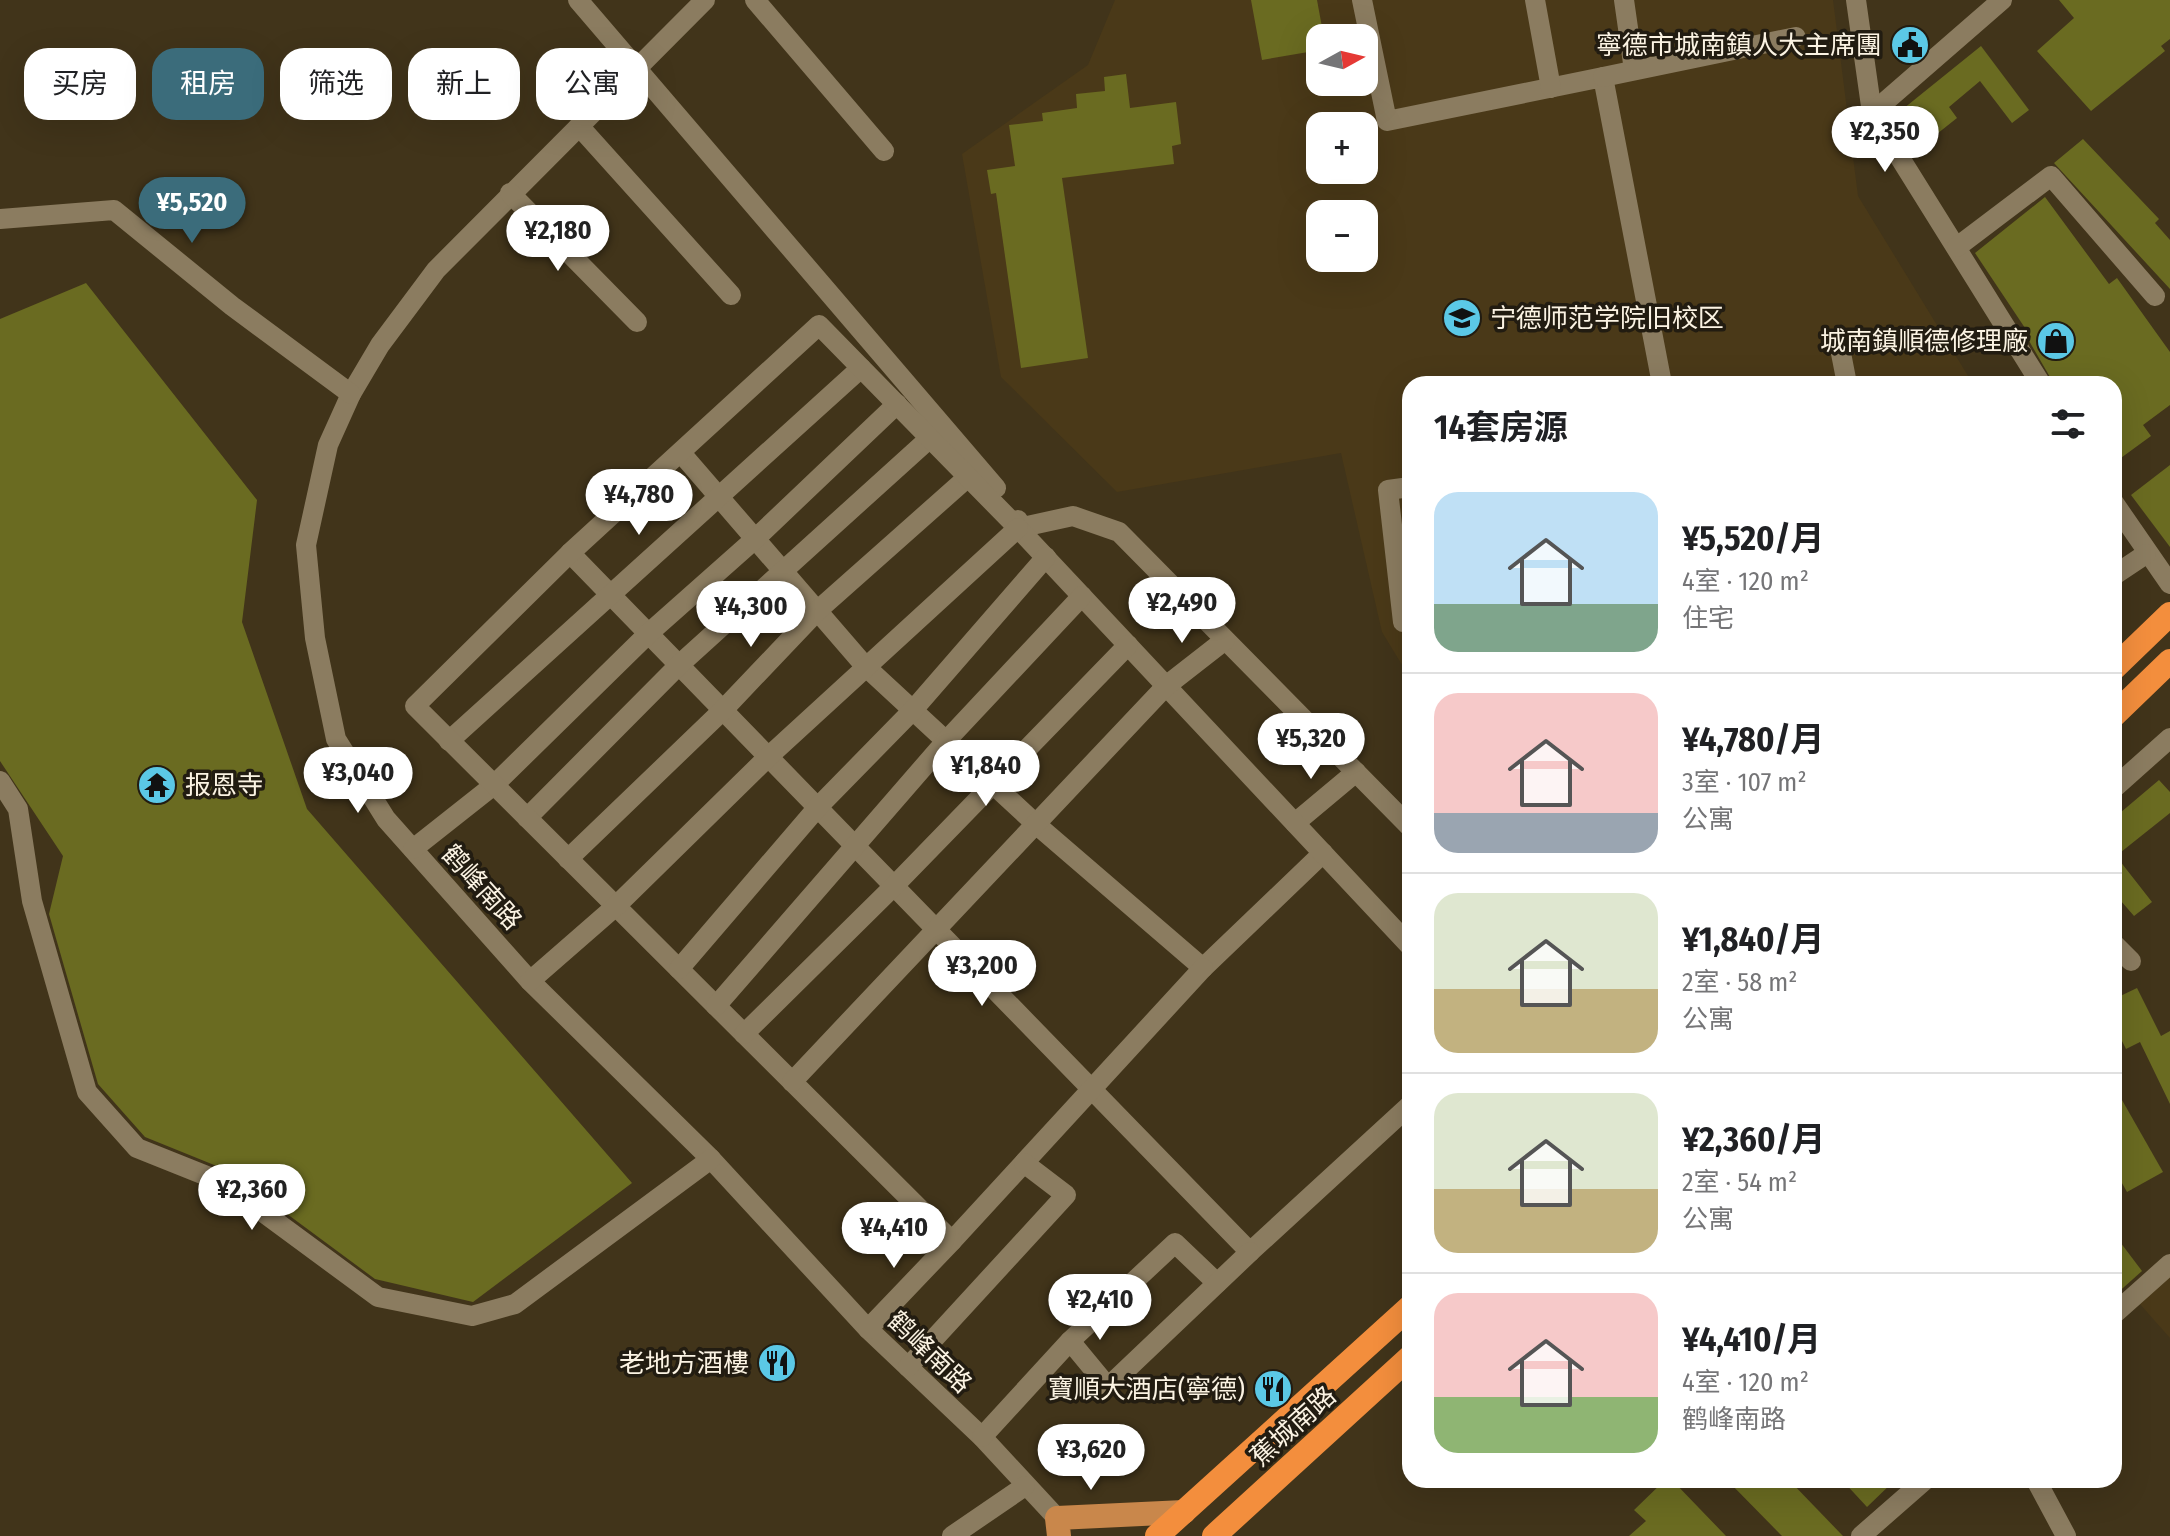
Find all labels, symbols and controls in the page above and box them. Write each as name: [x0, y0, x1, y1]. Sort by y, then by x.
north arrow: [1306, 24, 1378, 96]
map controls: [1306, 24, 1378, 272]
public building icon: 寧德市城南鎮人大主席團: [1889, 24, 1931, 66]
place label: 寧德市城南鎮人大主席團: [1596, 30, 1882, 61]
chip: 买房: [24, 48, 136, 120]
chip: 租房: [152, 48, 264, 120]
chip: 筛选: [280, 48, 392, 120]
chip: 新上: [408, 48, 520, 120]
chip: 公寓: [536, 48, 648, 120]
pin: ¥2,350: [1820, 106, 1950, 174]
button: +: [1306, 112, 1378, 184]
text: ¥2,350: [1850, 116, 1920, 147]
pin: ¥5,520: [127, 177, 257, 245]
text: ¥5,520: [157, 187, 227, 218]
button: −: [1306, 200, 1378, 272]
pin: ¥2,180: [493, 205, 623, 273]
text: ¥2,180: [524, 215, 592, 246]
school or university icon: 宁德师范学院旧校区: [1441, 297, 1483, 339]
place label: 宁德师范学院旧校区: [1490, 303, 1724, 334]
shop icon: 城南鎮順德修理廠: [2035, 320, 2077, 362]
place label: 城南鎮順德修理廠: [1820, 326, 2028, 357]
icon: filters: [2046, 402, 2090, 446]
text: 14套房源: [1434, 407, 1568, 448]
pin: ¥4,780: [574, 469, 704, 537]
text: ¥4,780: [604, 479, 674, 510]
text: ¥5,520/月: [1682, 518, 1824, 559]
icon: home: [1498, 524, 1594, 620]
text: 4室 · 120 m²: [1682, 566, 1809, 597]
pin: ¥2,490: [1117, 577, 1247, 645]
pin: ¥4,300: [686, 581, 816, 649]
text: ¥2,490: [1147, 587, 1217, 618]
text: ¥4,300: [714, 591, 788, 622]
text: 住宅: [1682, 603, 1734, 634]
pin: ¥5,320: [1246, 713, 1376, 781]
text: ¥4,780/月: [1682, 719, 1824, 760]
text: ¥5,320: [1276, 723, 1346, 754]
icon: home: [1498, 725, 1594, 821]
pin: ¥1,840: [921, 740, 1051, 808]
pin: ¥3,040: [293, 747, 423, 815]
text: ¥1,840: [951, 750, 1021, 781]
text: ¥3,040: [322, 757, 394, 788]
temple icon: 报恩寺: [136, 764, 178, 806]
text: 3室 · 107 m²: [1682, 767, 1807, 798]
place label: 报恩寺: [185, 770, 263, 801]
text: 公寓: [1682, 804, 1734, 835]
street label: 鹤峰南路: [435, 838, 528, 936]
text: ¥1,840/月: [1682, 919, 1825, 960]
icon: home: [1498, 925, 1594, 1021]
pin: ¥3,200: [917, 940, 1047, 1008]
text: ¥3,200: [946, 950, 1018, 981]
text: 2室 · 58 m²: [1682, 967, 1798, 998]
text: 公寓: [1682, 1004, 1734, 1035]
text: ¥2,360/月: [1682, 1119, 1825, 1160]
icon: home: [1498, 1125, 1594, 1221]
pin: ¥2,360: [187, 1164, 317, 1232]
text: 2室 · 54 m²: [1682, 1167, 1797, 1198]
text: ¥2,360: [216, 1174, 288, 1205]
pin: ¥4,410: [829, 1202, 959, 1270]
text: 公寓: [1682, 1204, 1734, 1235]
text: ¥4,410: [860, 1212, 928, 1243]
pin: ¥2,410: [1035, 1274, 1165, 1342]
text: ¥2,410: [1066, 1284, 1134, 1315]
street label: 鹤峰南路: [881, 1305, 978, 1400]
text: ¥4,410/月: [1682, 1319, 1821, 1360]
icon: home: [1498, 1325, 1594, 1421]
restaurant icon: 老地方酒樓: [756, 1342, 798, 1384]
place label: 老地方酒樓: [619, 1348, 749, 1379]
text: 4室 · 120 m²: [1682, 1367, 1809, 1398]
restaurant icon: 寶順大酒店(寧德): [1252, 1368, 1294, 1410]
place label: 寶順大酒店(寧德): [1048, 1374, 1245, 1405]
street label: 蕉城南路: [1244, 1380, 1342, 1473]
text: 鹤峰南路: [1682, 1404, 1786, 1435]
pin: ¥3,620: [1026, 1424, 1156, 1492]
text: ¥3,620: [1056, 1434, 1126, 1465]

